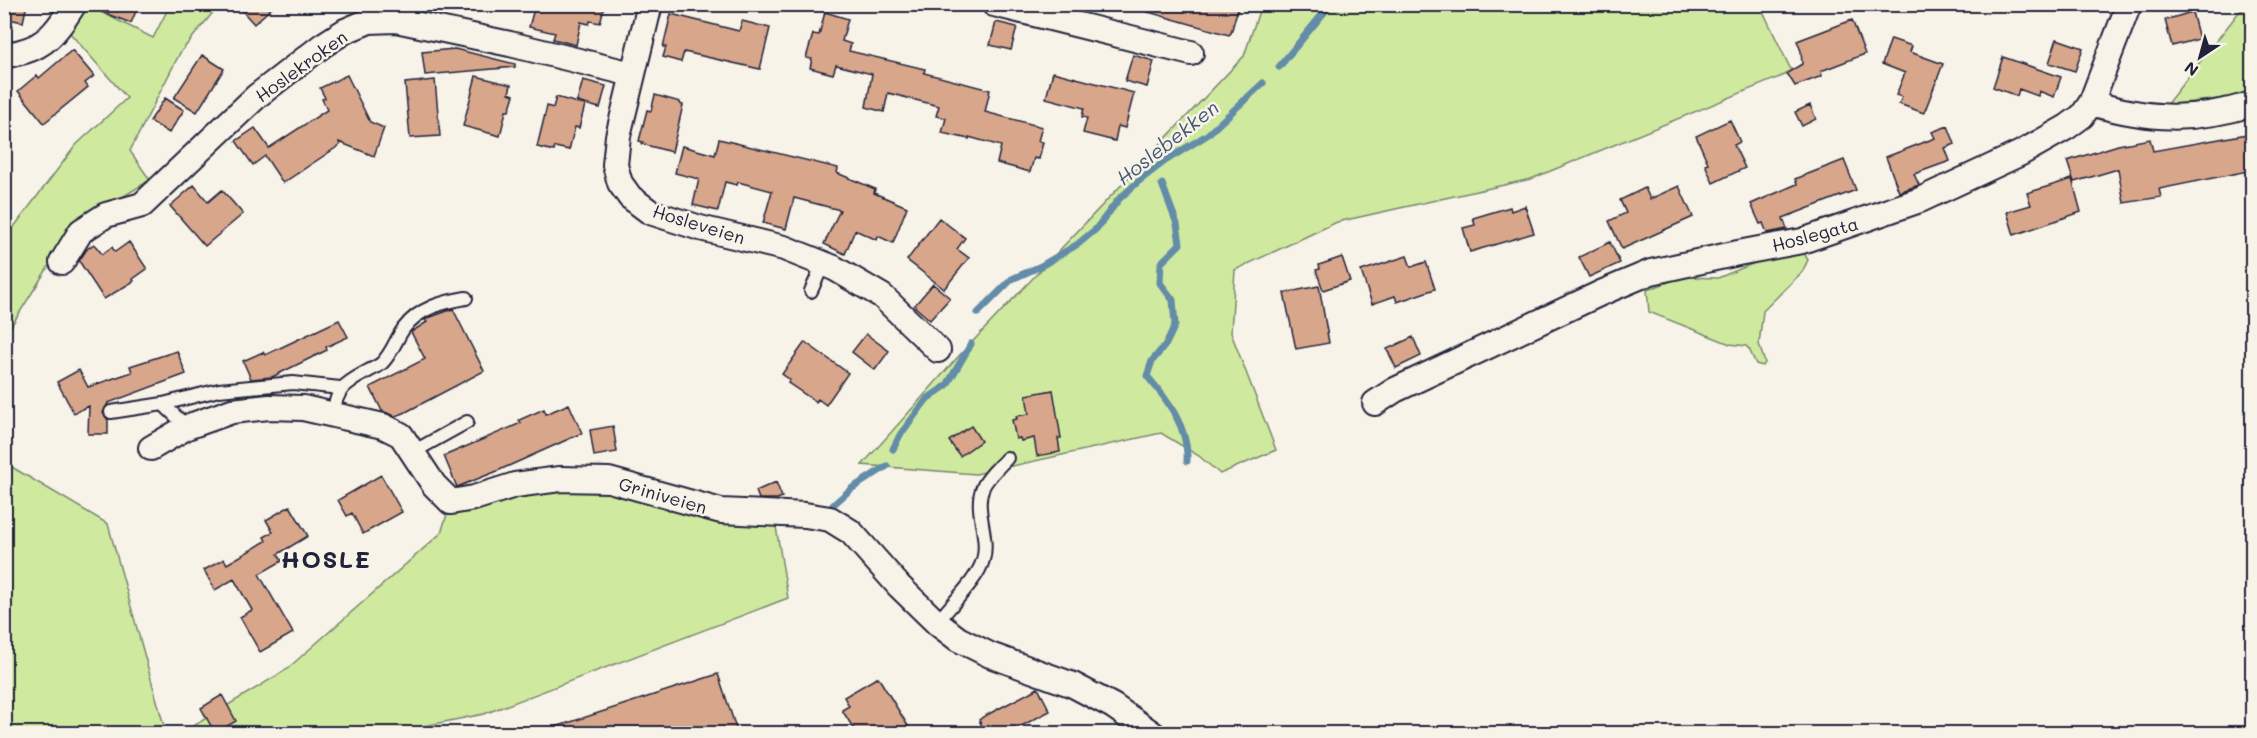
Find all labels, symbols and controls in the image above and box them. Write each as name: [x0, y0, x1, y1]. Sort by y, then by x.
street label: Hoslekroken: [250, 25, 352, 107]
north arrow: [2170, 27, 2230, 87]
text: N: [2180, 57, 2202, 82]
water label: Hoslebekken: [1111, 94, 1223, 190]
street label: Hosleveien: [650, 199, 748, 249]
street label: Hoslegata: [1769, 211, 1861, 257]
street label: Griniveien: [616, 471, 710, 519]
district label: HOSLE: [281, 543, 371, 574]

